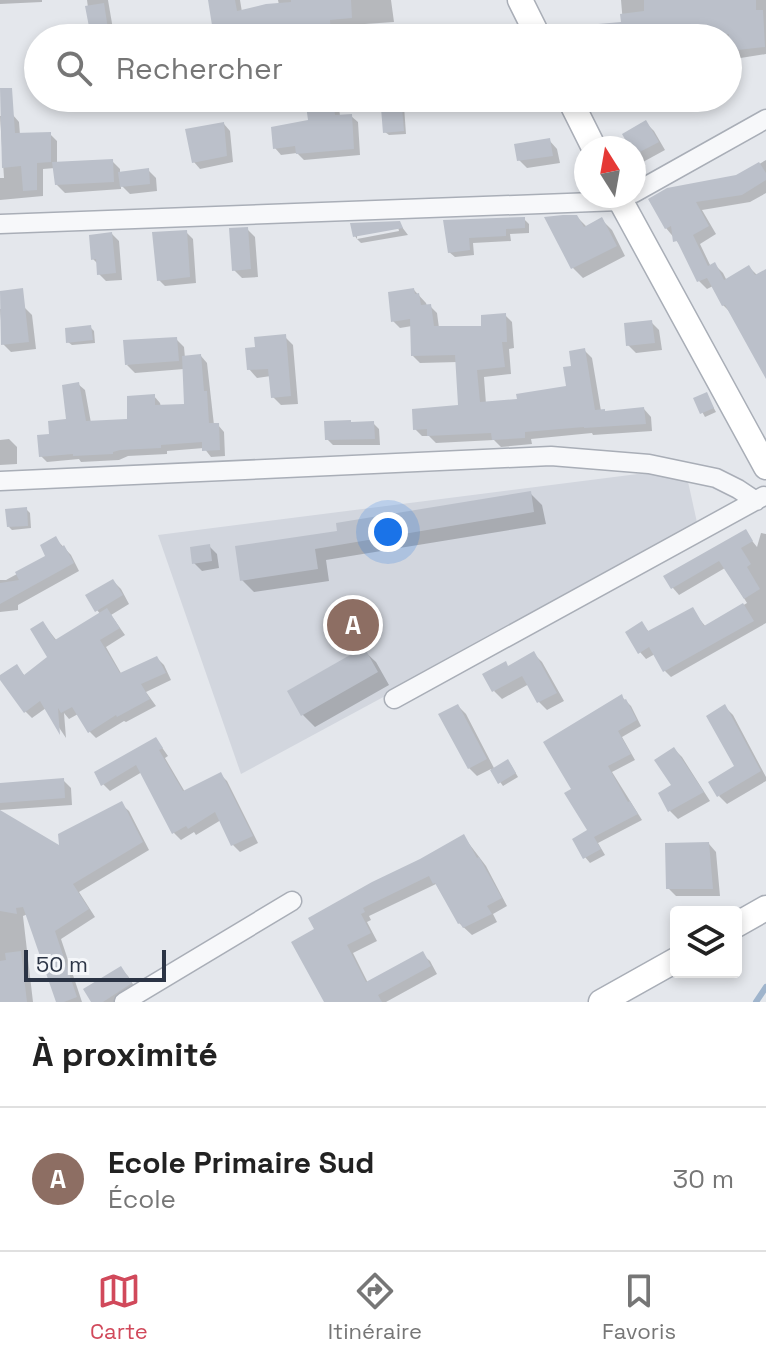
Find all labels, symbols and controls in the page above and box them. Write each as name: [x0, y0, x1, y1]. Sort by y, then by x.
search box: [24, 24, 742, 112]
icon: search: [52, 46, 96, 90]
text: Rechercher: [116, 49, 283, 88]
north arrow: [574, 136, 646, 208]
your location: [368, 512, 408, 552]
pin: A: [327, 595, 379, 655]
map controls: [670, 906, 742, 978]
button: layers: [670, 906, 742, 978]
scale bar: [24, 946, 166, 982]
text: 50 m: [36, 950, 88, 978]
text: À proximité: [32, 1033, 218, 1076]
text: Ecole Primaire Sud: [108, 1143, 374, 1182]
text: A: [50, 1162, 66, 1196]
text: 30 m: [673, 1162, 734, 1196]
text: École: [108, 1182, 176, 1216]
tab: Carte: [90, 1269, 148, 1345]
tab: Itinéraire: [328, 1269, 422, 1345]
tab: Favoris: [602, 1269, 676, 1345]

